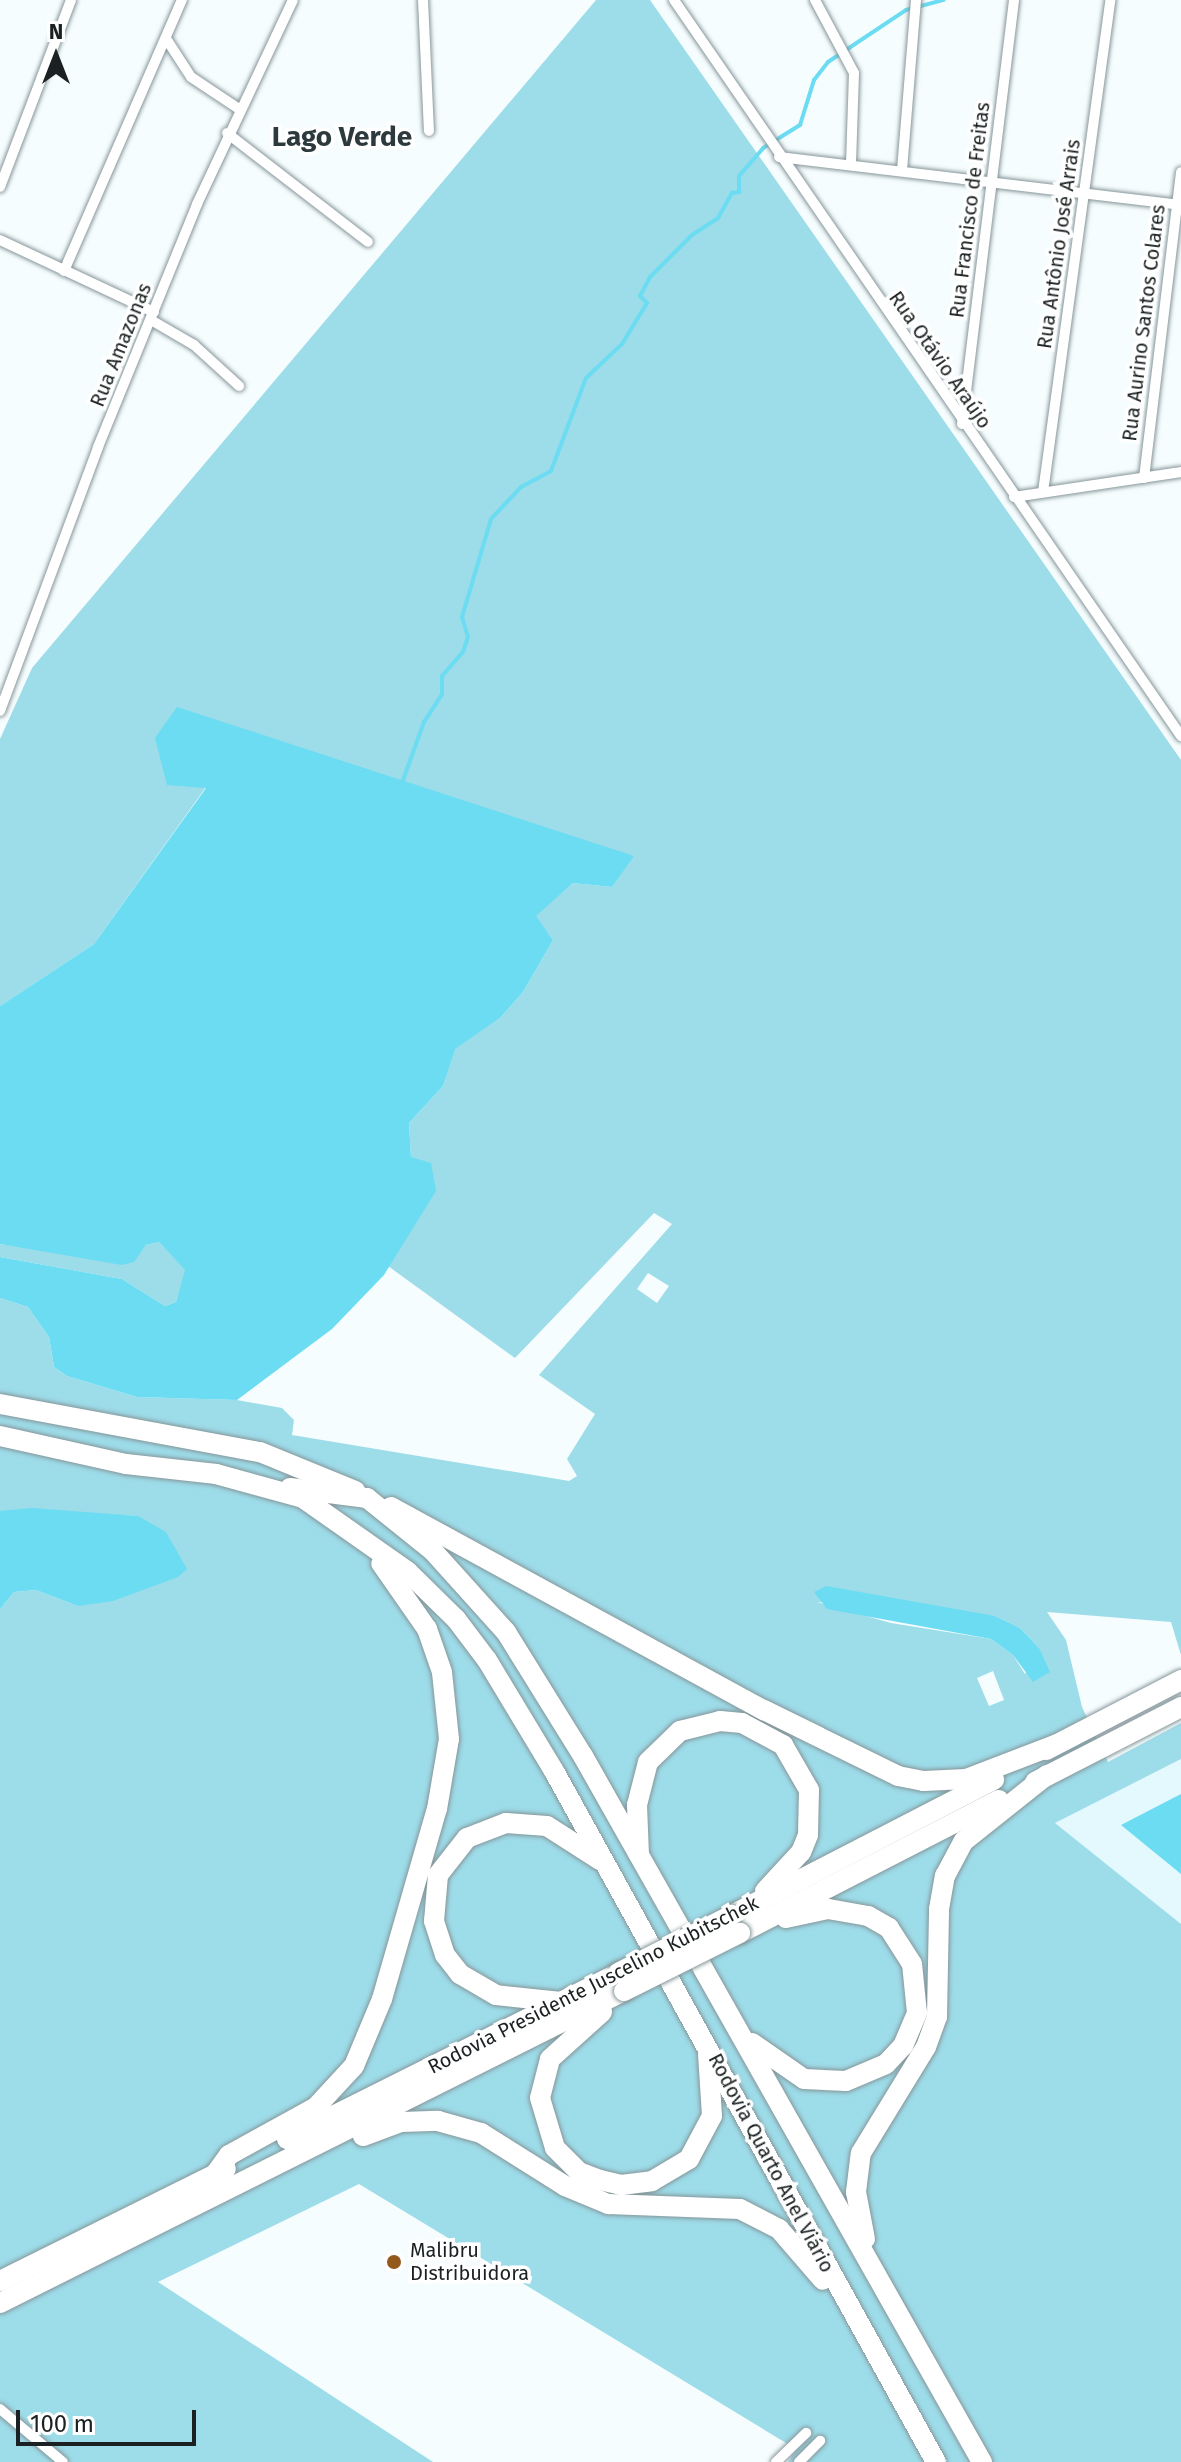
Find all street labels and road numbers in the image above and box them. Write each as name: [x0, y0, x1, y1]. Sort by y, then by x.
street label: Rua Francisco de Freitas: [945, 101, 995, 319]
street label: Rua Antônio José Arrais: [1032, 138, 1086, 350]
street label: Rua Aurino Santos Colares: [1118, 203, 1170, 443]
street label: Rua Amazonas: [85, 280, 157, 410]
street label: Rua Otávio Araújo: [884, 287, 996, 433]
street label: Rodovia Presidente Juscelino Kubitschek: [424, 1891, 762, 2079]
street label: Rodovia Quarto Anel Viário: [703, 2049, 839, 2277]

